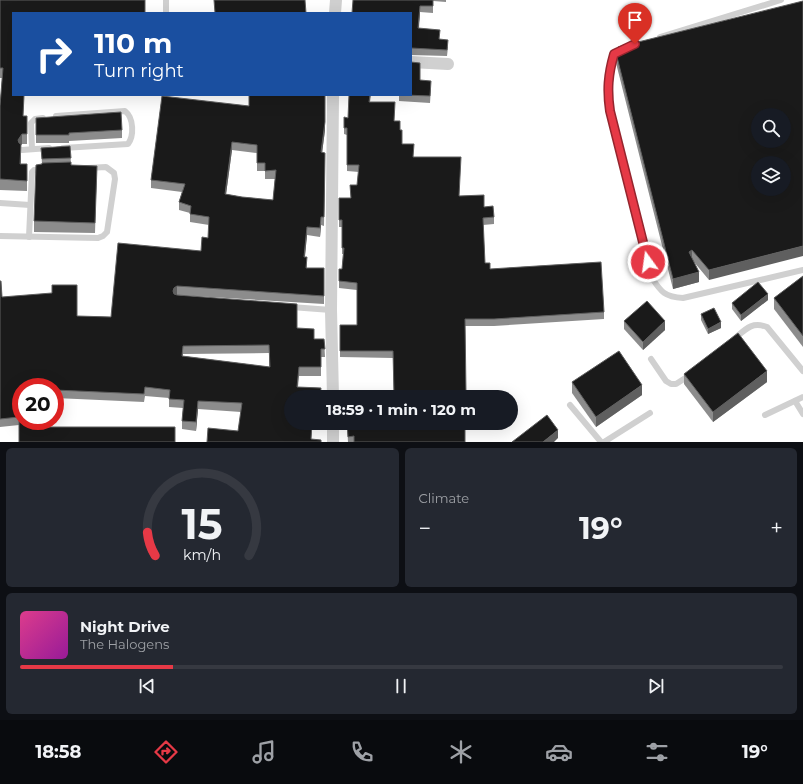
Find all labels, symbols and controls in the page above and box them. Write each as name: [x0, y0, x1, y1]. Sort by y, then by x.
pin: [618, 3, 652, 44]
icon: arrive: [624, 9, 646, 31]
text: 110 m: [94, 26, 172, 60]
icon: right: [28, 28, 80, 80]
text: Turn right: [94, 60, 184, 82]
map controls: [751, 108, 791, 196]
button: search: [751, 108, 791, 148]
button: layers: [751, 156, 791, 196]
position arrow: [627, 241, 669, 283]
speed limit sign: 20: [12, 378, 64, 430]
text: 18:59 · 1 min · 120 m: [326, 400, 476, 419]
text: Climate: [419, 490, 469, 506]
text: 15: [182, 498, 223, 548]
text: 19°: [579, 510, 622, 547]
text: −: [419, 515, 431, 542]
text: +: [770, 515, 783, 542]
text: km/h: [183, 545, 221, 563]
text: Night Drive: [80, 617, 170, 636]
text: The Halogens: [80, 636, 169, 652]
icon: previous: [136, 675, 158, 697]
icon: pause: [390, 675, 412, 697]
icon: next: [645, 675, 667, 697]
icon: directions: [152, 738, 180, 766]
icon: music: [250, 738, 278, 766]
icon: phone: [348, 738, 376, 766]
icon: climate: [447, 738, 475, 766]
icon: car: [545, 738, 573, 766]
icon: filters: [643, 738, 671, 766]
text: 18:58: [35, 741, 81, 763]
text: 19°: [742, 741, 768, 763]

